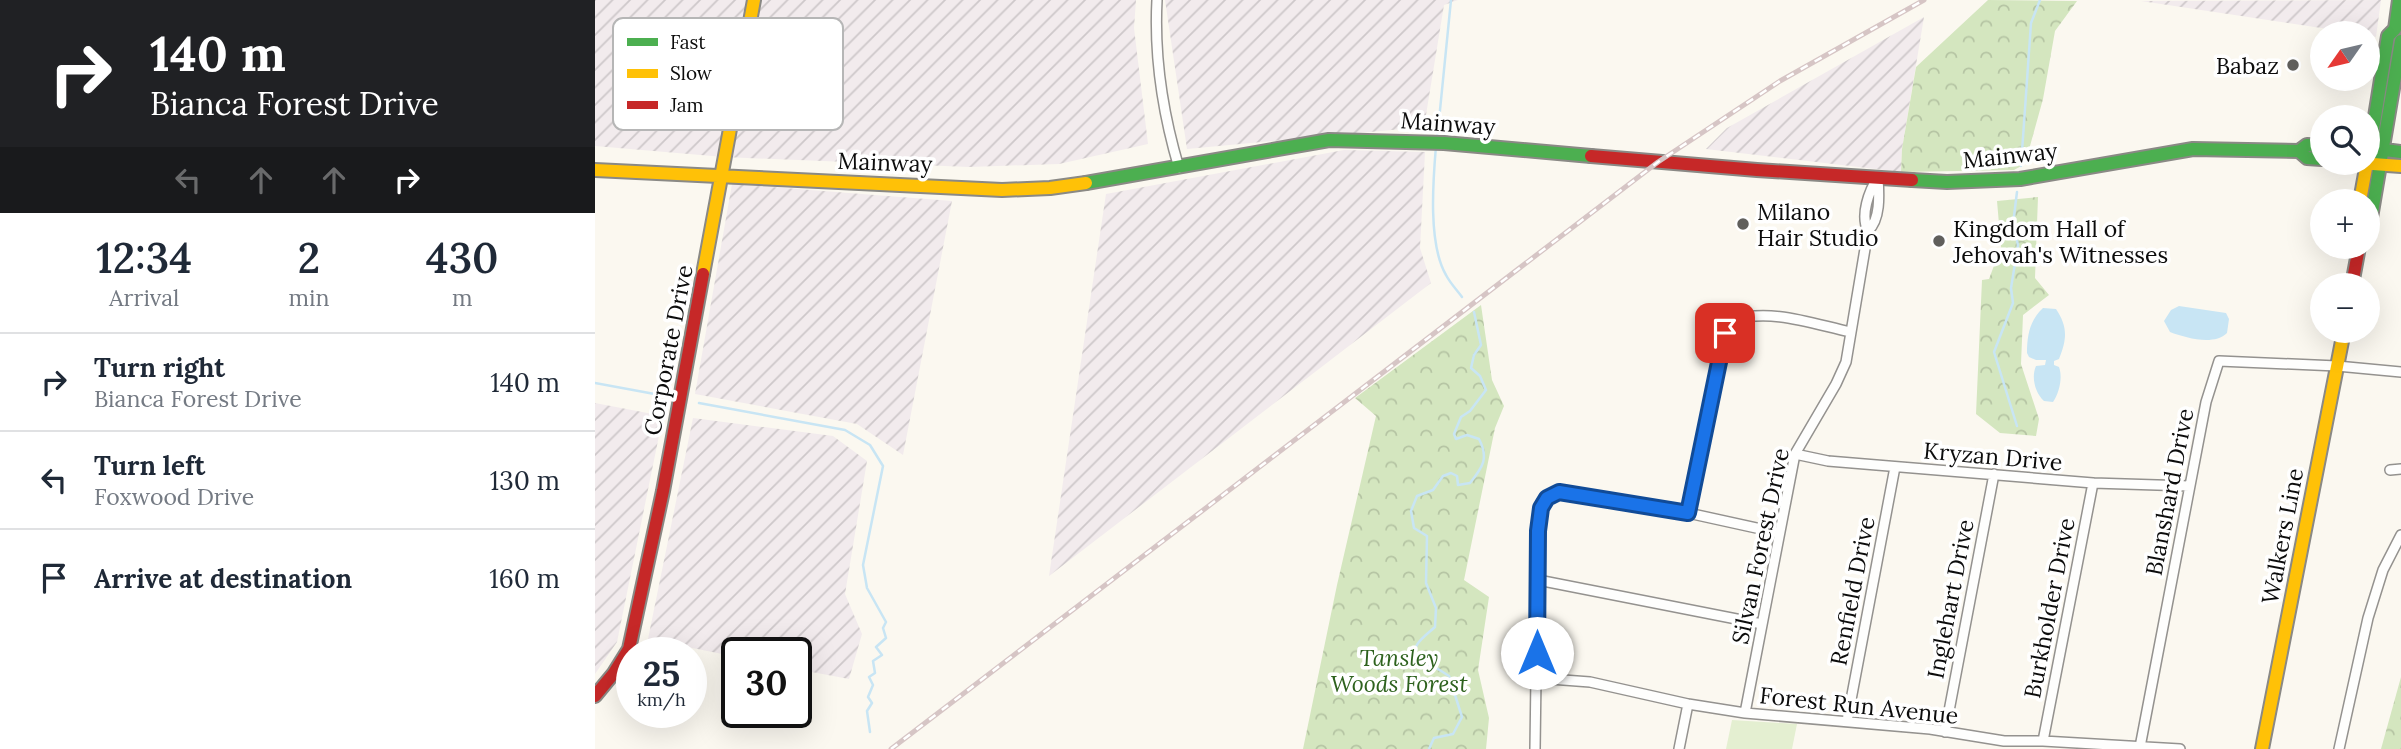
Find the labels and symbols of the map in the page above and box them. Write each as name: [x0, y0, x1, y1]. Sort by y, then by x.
legend: [613, 18, 843, 130]
north arrow: [2310, 21, 2380, 91]
text: Fast: [670, 30, 706, 54]
place label: Babaz: [2216, 51, 2279, 80]
marker: Babaz: [2285, 57, 2301, 73]
text: Slow: [670, 61, 713, 85]
text: Jam: [669, 93, 704, 117]
street label: Mainway: [1400, 105, 1497, 141]
street label: Mainway: [1961, 136, 2060, 174]
street label: Mainway: [837, 146, 934, 178]
place label: Milano Hair Studio: [1757, 197, 1878, 252]
place label: Kingdom Hall of Jehovah's Witnesses: [1952, 214, 2168, 269]
marker: Milano Hair Studio: [1735, 216, 1751, 232]
marker: Kingdom Hall of Jehovah's Witnesses: [1931, 233, 1947, 249]
street label: Corporate Drive: [637, 262, 699, 438]
pin: [1695, 303, 1755, 363]
street label: Blanshard Drive: [2139, 406, 2199, 578]
street label: Kryzan Drive: [1922, 435, 2064, 477]
street label: Silvan Forest Drive: [1725, 445, 1795, 647]
street label: Walkers Line: [2255, 466, 2309, 606]
street label: Renfield Drive: [1823, 514, 1881, 668]
street label: Burkholder Drive: [2017, 515, 2081, 701]
street label: Inglehart Drive: [1920, 517, 1980, 681]
position arrow: [1500, 616, 1574, 690]
speed limit sign: 30: [721, 637, 812, 728]
park label: Tansley Woods Forest: [1330, 643, 1468, 698]
street label: Forest Run Avenue: [1758, 680, 1960, 730]

